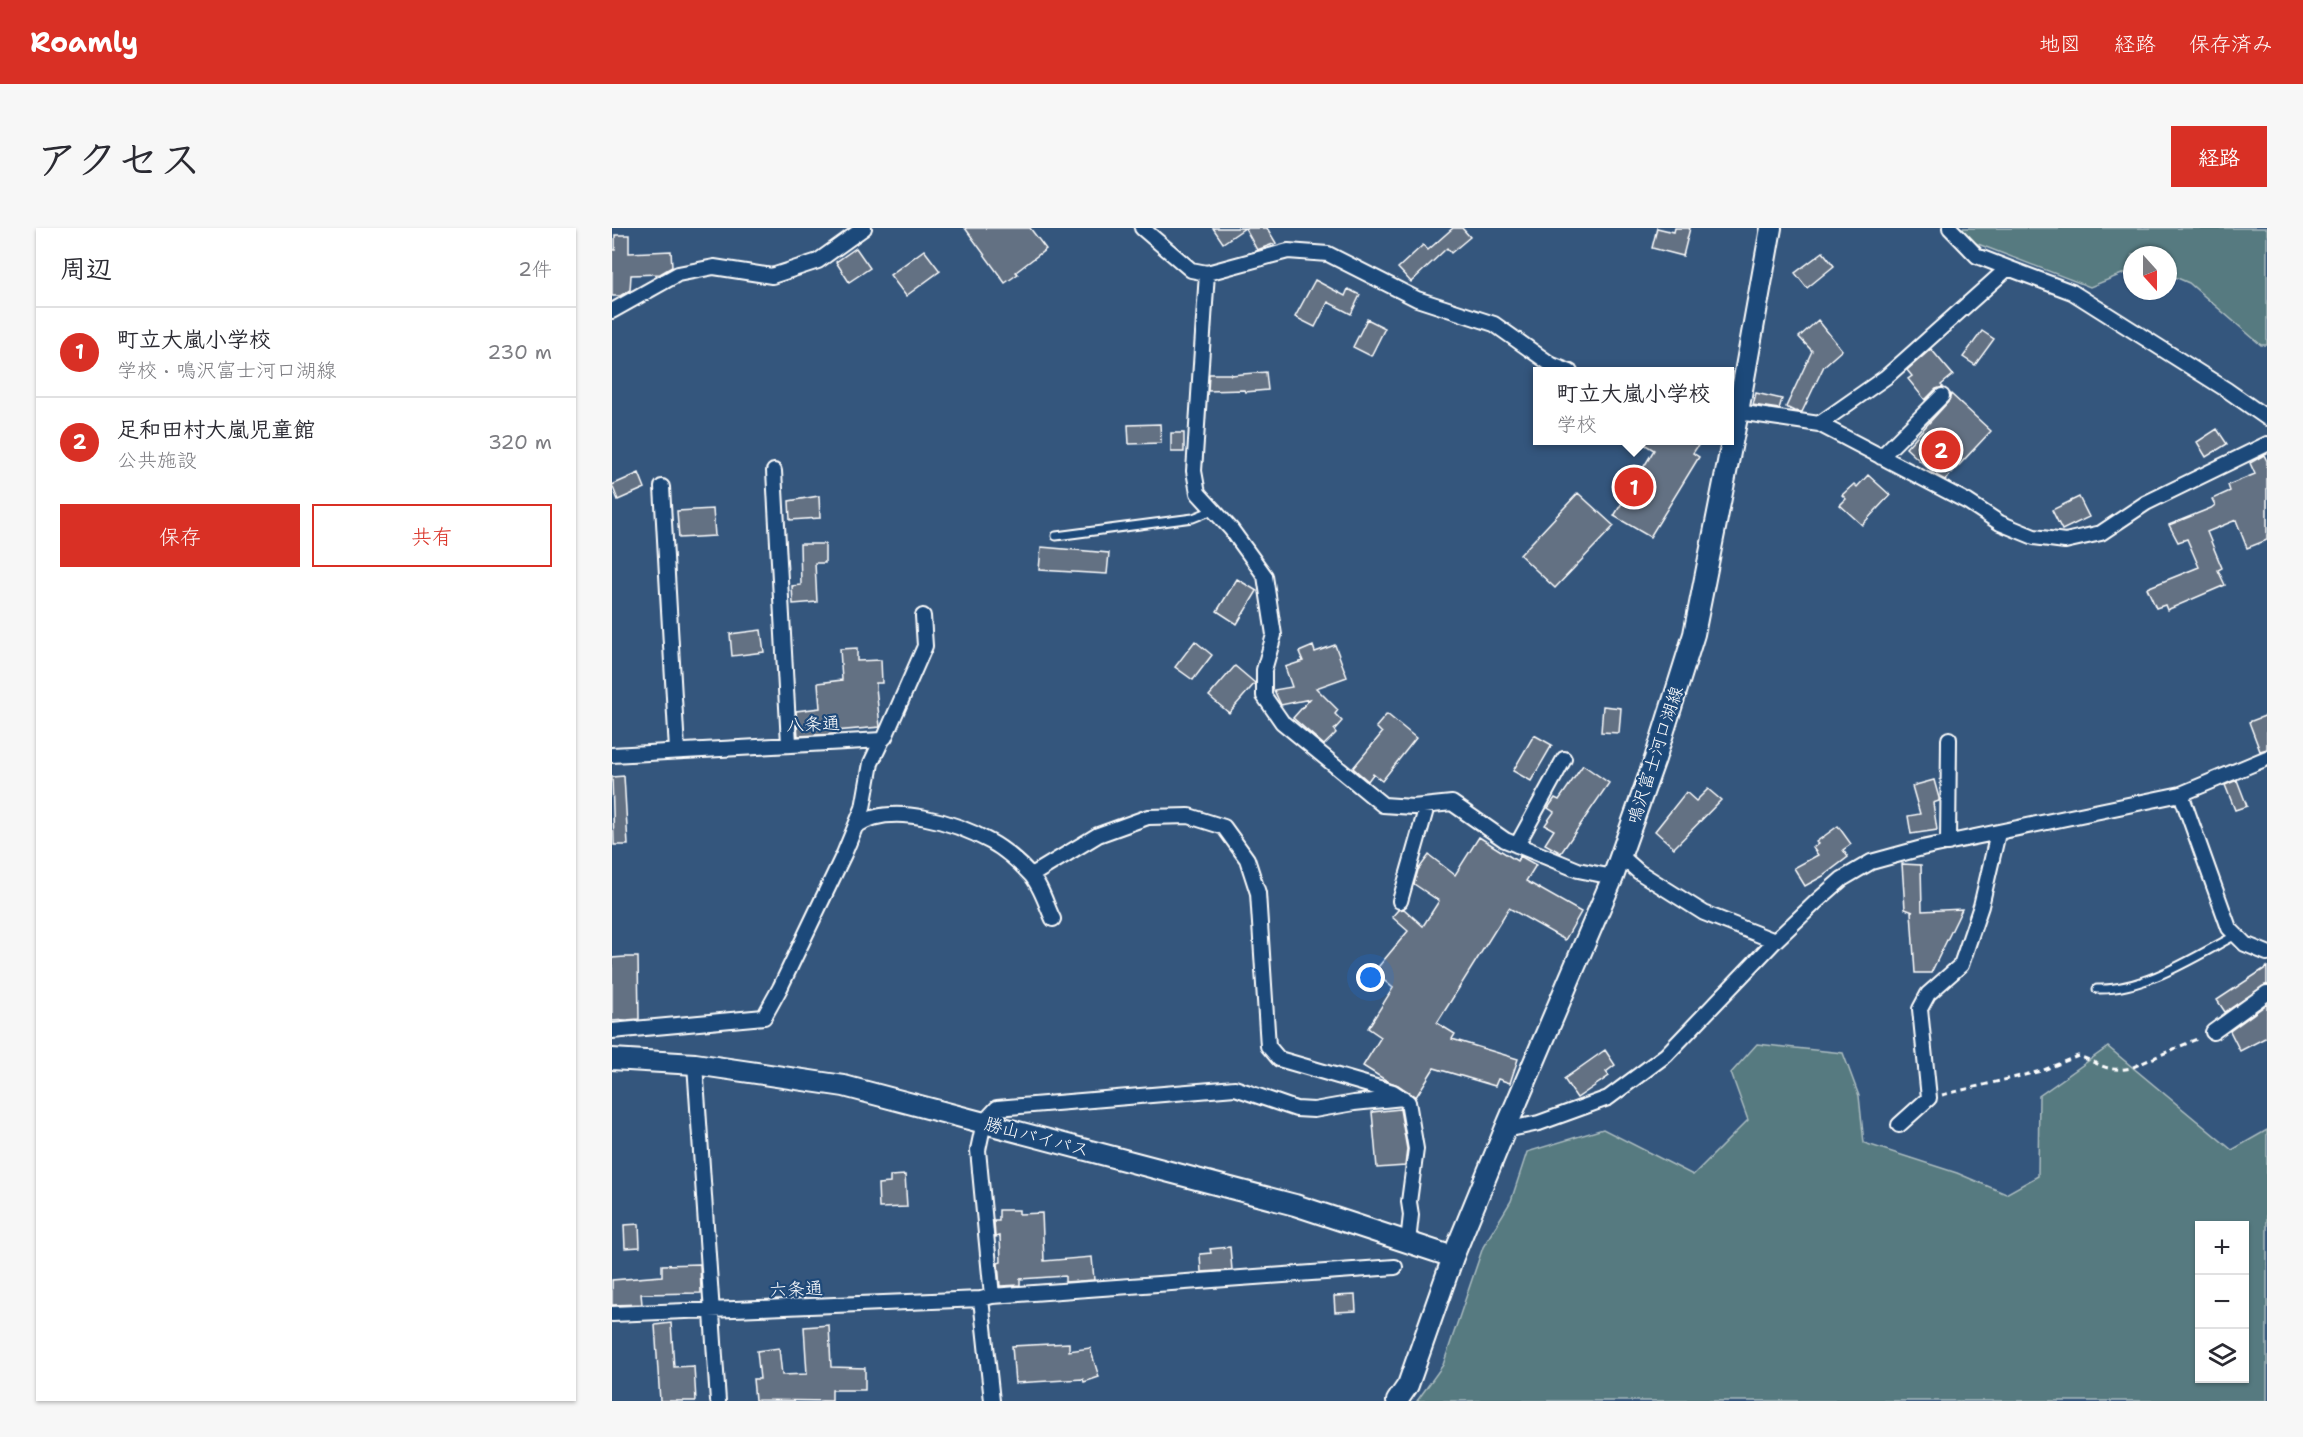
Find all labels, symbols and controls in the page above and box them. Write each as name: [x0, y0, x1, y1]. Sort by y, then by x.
text: Roamly: [30, 23, 138, 61]
text: 地図: [2039, 30, 2081, 58]
text: 経路: [2114, 30, 2156, 58]
text: 保存済み: [2189, 30, 2273, 58]
button: 経路: [2171, 126, 2267, 187]
text: アクセス: [36, 131, 201, 187]
north arrow: [2123, 246, 2177, 300]
text: 周辺: [60, 251, 112, 286]
text: 2件: [518, 256, 552, 282]
text: 町立大嵐小学校: [117, 325, 271, 354]
text: 1: [75, 339, 84, 365]
text: 230 m: [487, 339, 552, 365]
text: 学校 · 鳴沢富士河口湖線: [117, 357, 336, 383]
popup: [1533, 367, 1734, 445]
text: 町立大嵐小学校: [1556, 379, 1711, 408]
text: 学校: [1556, 411, 1596, 437]
text: 足和田村大嵐児童館: [117, 415, 315, 444]
pin: 2: [1922, 428, 1960, 472]
text: 2: [73, 429, 87, 455]
text: 320 m: [488, 429, 552, 455]
text: 公共施設: [117, 447, 197, 473]
pin: 1: [1614, 464, 1654, 510]
button: 保存: [60, 504, 300, 567]
button: 共有: [312, 504, 552, 567]
street label: 鳴沢富士河口湖線: [1621, 683, 1689, 827]
street label: 八条通: [786, 711, 840, 737]
your location: [1356, 963, 1385, 992]
street label: 勝山バイパス: [982, 1111, 1092, 1163]
map controls: [2195, 1221, 2249, 1383]
button: +: [2195, 1221, 2249, 1275]
button: −: [2195, 1275, 2249, 1329]
street label: 六条通: [769, 1276, 823, 1302]
button: layers: [2195, 1329, 2249, 1383]

